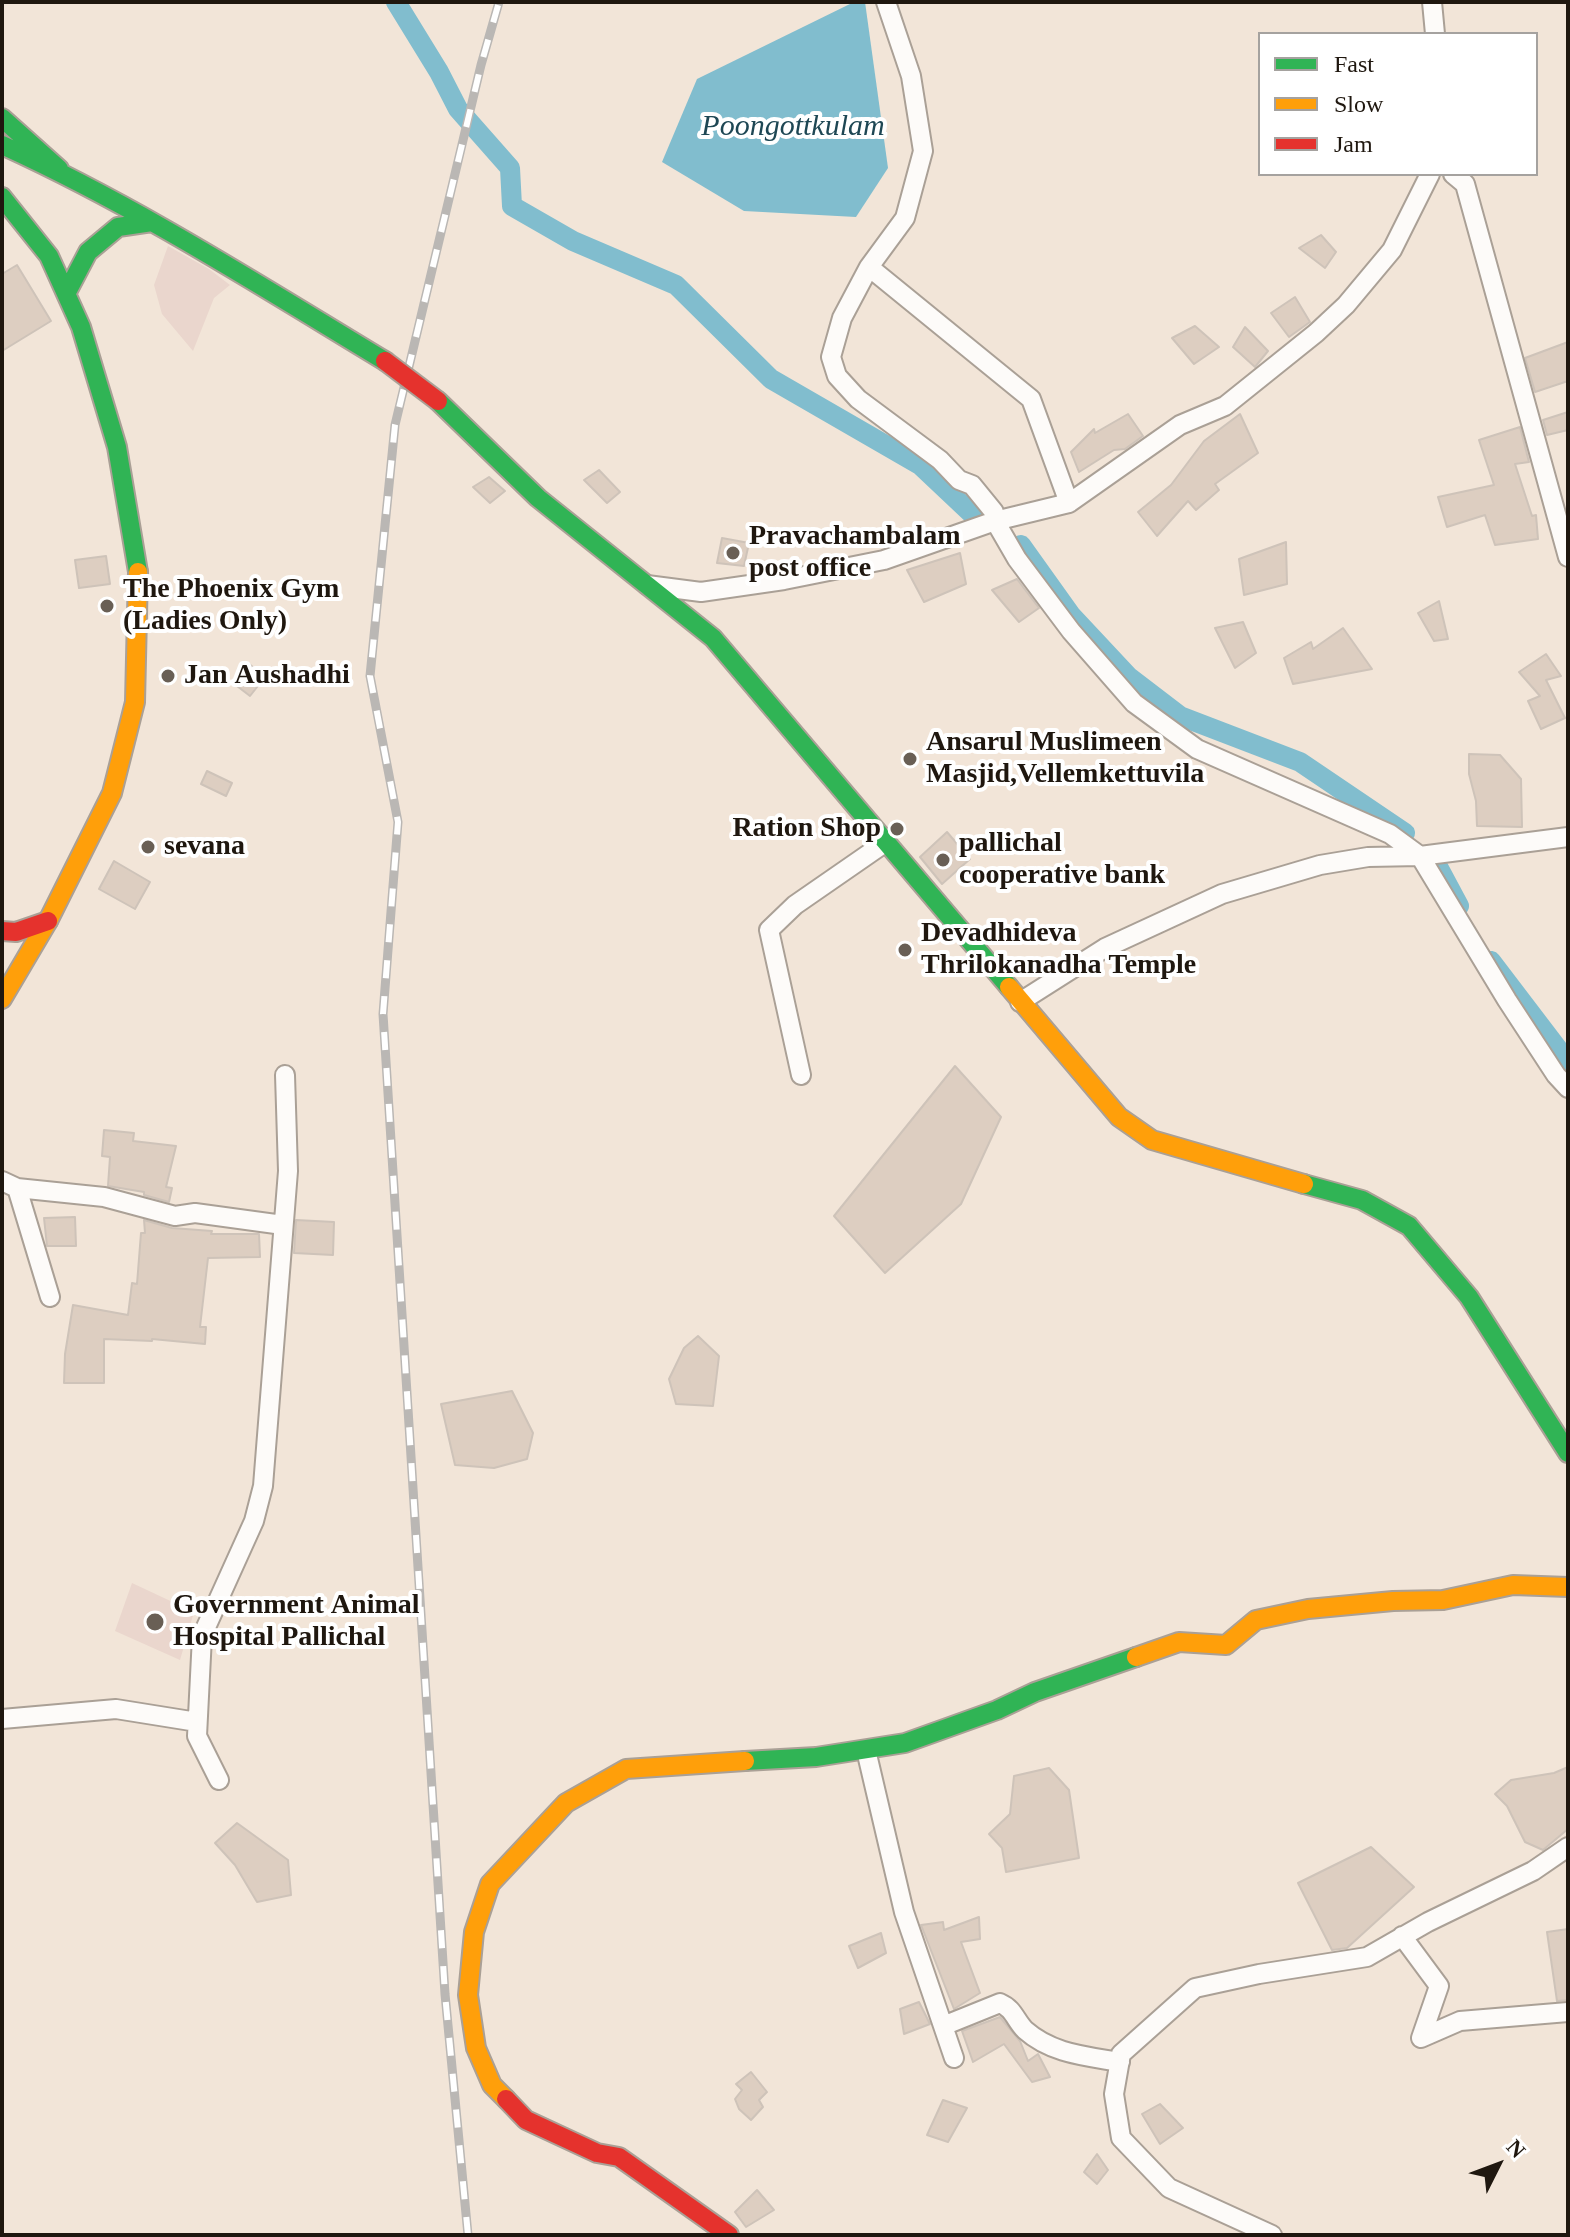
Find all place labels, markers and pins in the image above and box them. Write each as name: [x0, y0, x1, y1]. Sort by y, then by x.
place label: Pravachambalam post office: [749, 520, 961, 586]
marker: Pravachambalam post office: [724, 544, 742, 562]
place label: The Phoenix Gym (Ladies Only): [123, 573, 339, 639]
marker: The Phoenix Gym (Ladies Only): [98, 597, 116, 615]
place label: Jan Aushadhi: [184, 659, 350, 693]
marker: Jan Aushadhi: [159, 667, 177, 685]
place label: Ansarul Muslimeen Masjid,Vellemkettuvila: [926, 726, 1204, 792]
marker: Ansarul Muslimeen Masjid,Vellemkettuvila: [901, 750, 919, 768]
place label: Ration Shop: [732, 812, 881, 846]
marker: Ration Shop: [888, 820, 906, 838]
place label: pallichal cooperative bank: [959, 827, 1165, 893]
place label: sevana: [164, 830, 245, 864]
marker: sevana: [139, 838, 157, 856]
marker: pallichal cooperative bank: [934, 851, 952, 869]
place label: Devadhideva Thrilokanadha Temple: [921, 917, 1196, 983]
marker: Devadhideva Thrilokanadha Temple: [896, 941, 914, 959]
place label: Government Animal Hospital Pallichal: [173, 1589, 420, 1655]
marker: Government Animal Hospital Pallichal: [144, 1611, 166, 1633]

